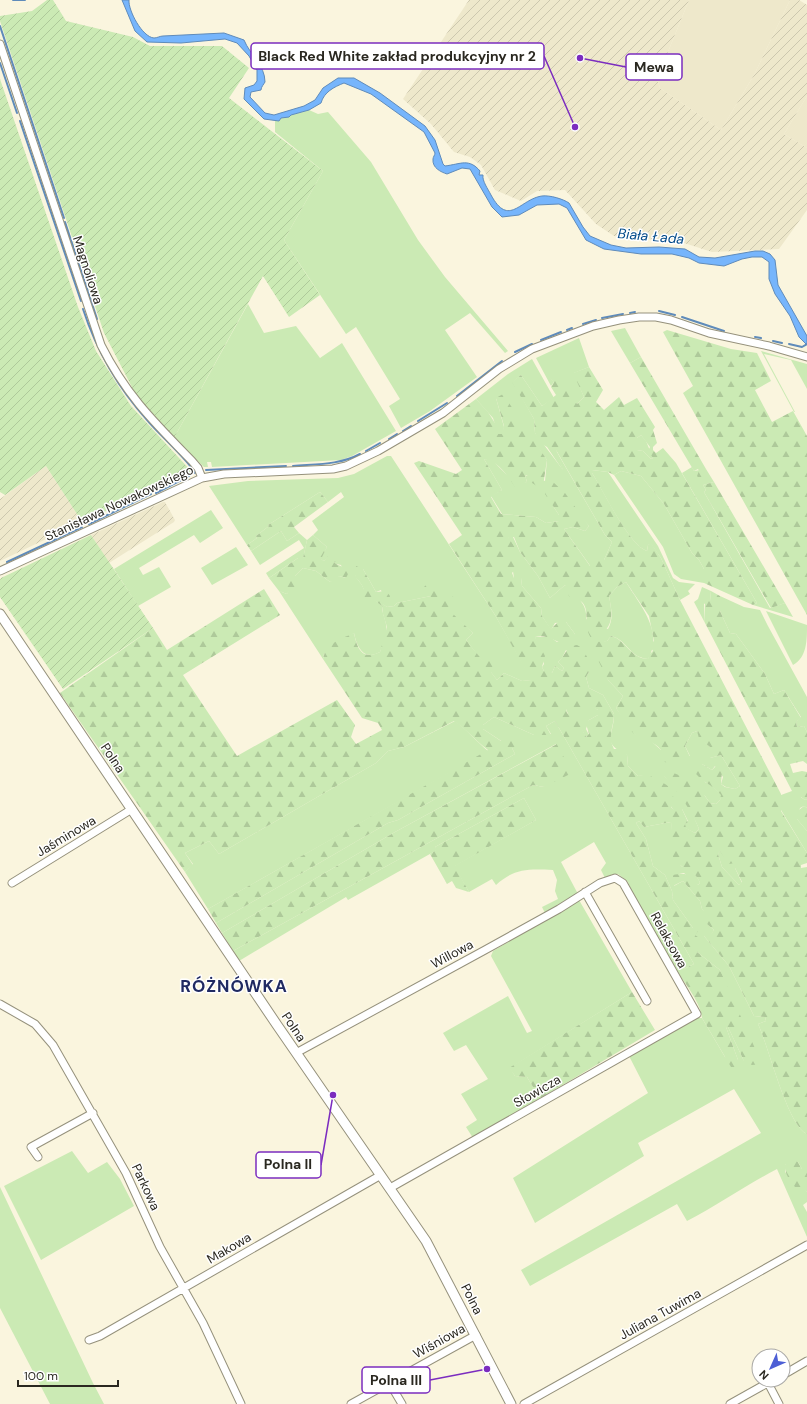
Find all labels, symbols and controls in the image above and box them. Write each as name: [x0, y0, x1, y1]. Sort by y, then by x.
callout: Black Red White zakład produkcyjny nr 2: [251, 43, 544, 69]
text: Black Red White zakład produkcyjny nr 2: [258, 47, 536, 65]
callout: Mewa: [626, 54, 682, 80]
text: Mewa: [634, 58, 674, 76]
water label: Biała Łada: [617, 224, 685, 248]
street label: Magnoliowa: [69, 234, 107, 306]
street label: Stanisława Nowakowskiego: [42, 461, 196, 545]
street label: Polna: [97, 740, 129, 776]
street label: Jaśminowa: [33, 812, 99, 860]
street label: Relaksowa: [647, 909, 691, 971]
street label: Willowa: [428, 936, 476, 972]
district label: RÓŻNÓWKA: [180, 975, 288, 997]
street label: Polna: [278, 1009, 310, 1045]
street label: Słowicza: [510, 1071, 564, 1111]
callout: Polna II: [256, 1152, 321, 1178]
text: Polna II: [264, 1155, 312, 1173]
street label: Parkowa: [128, 1161, 164, 1213]
street label: Makowa: [204, 1229, 254, 1267]
street label: Polna: [457, 1281, 487, 1317]
street label: Juliana Tuwima: [616, 1285, 704, 1343]
street label: Wiśniowa: [410, 1320, 468, 1362]
north arrow: [751, 1348, 791, 1388]
scale bar: [18, 1362, 118, 1388]
callout: Polna III: [362, 1367, 430, 1393]
text: N: [756, 1367, 772, 1383]
text: 100 m: [24, 1368, 58, 1384]
text: Polna III: [370, 1371, 422, 1389]

